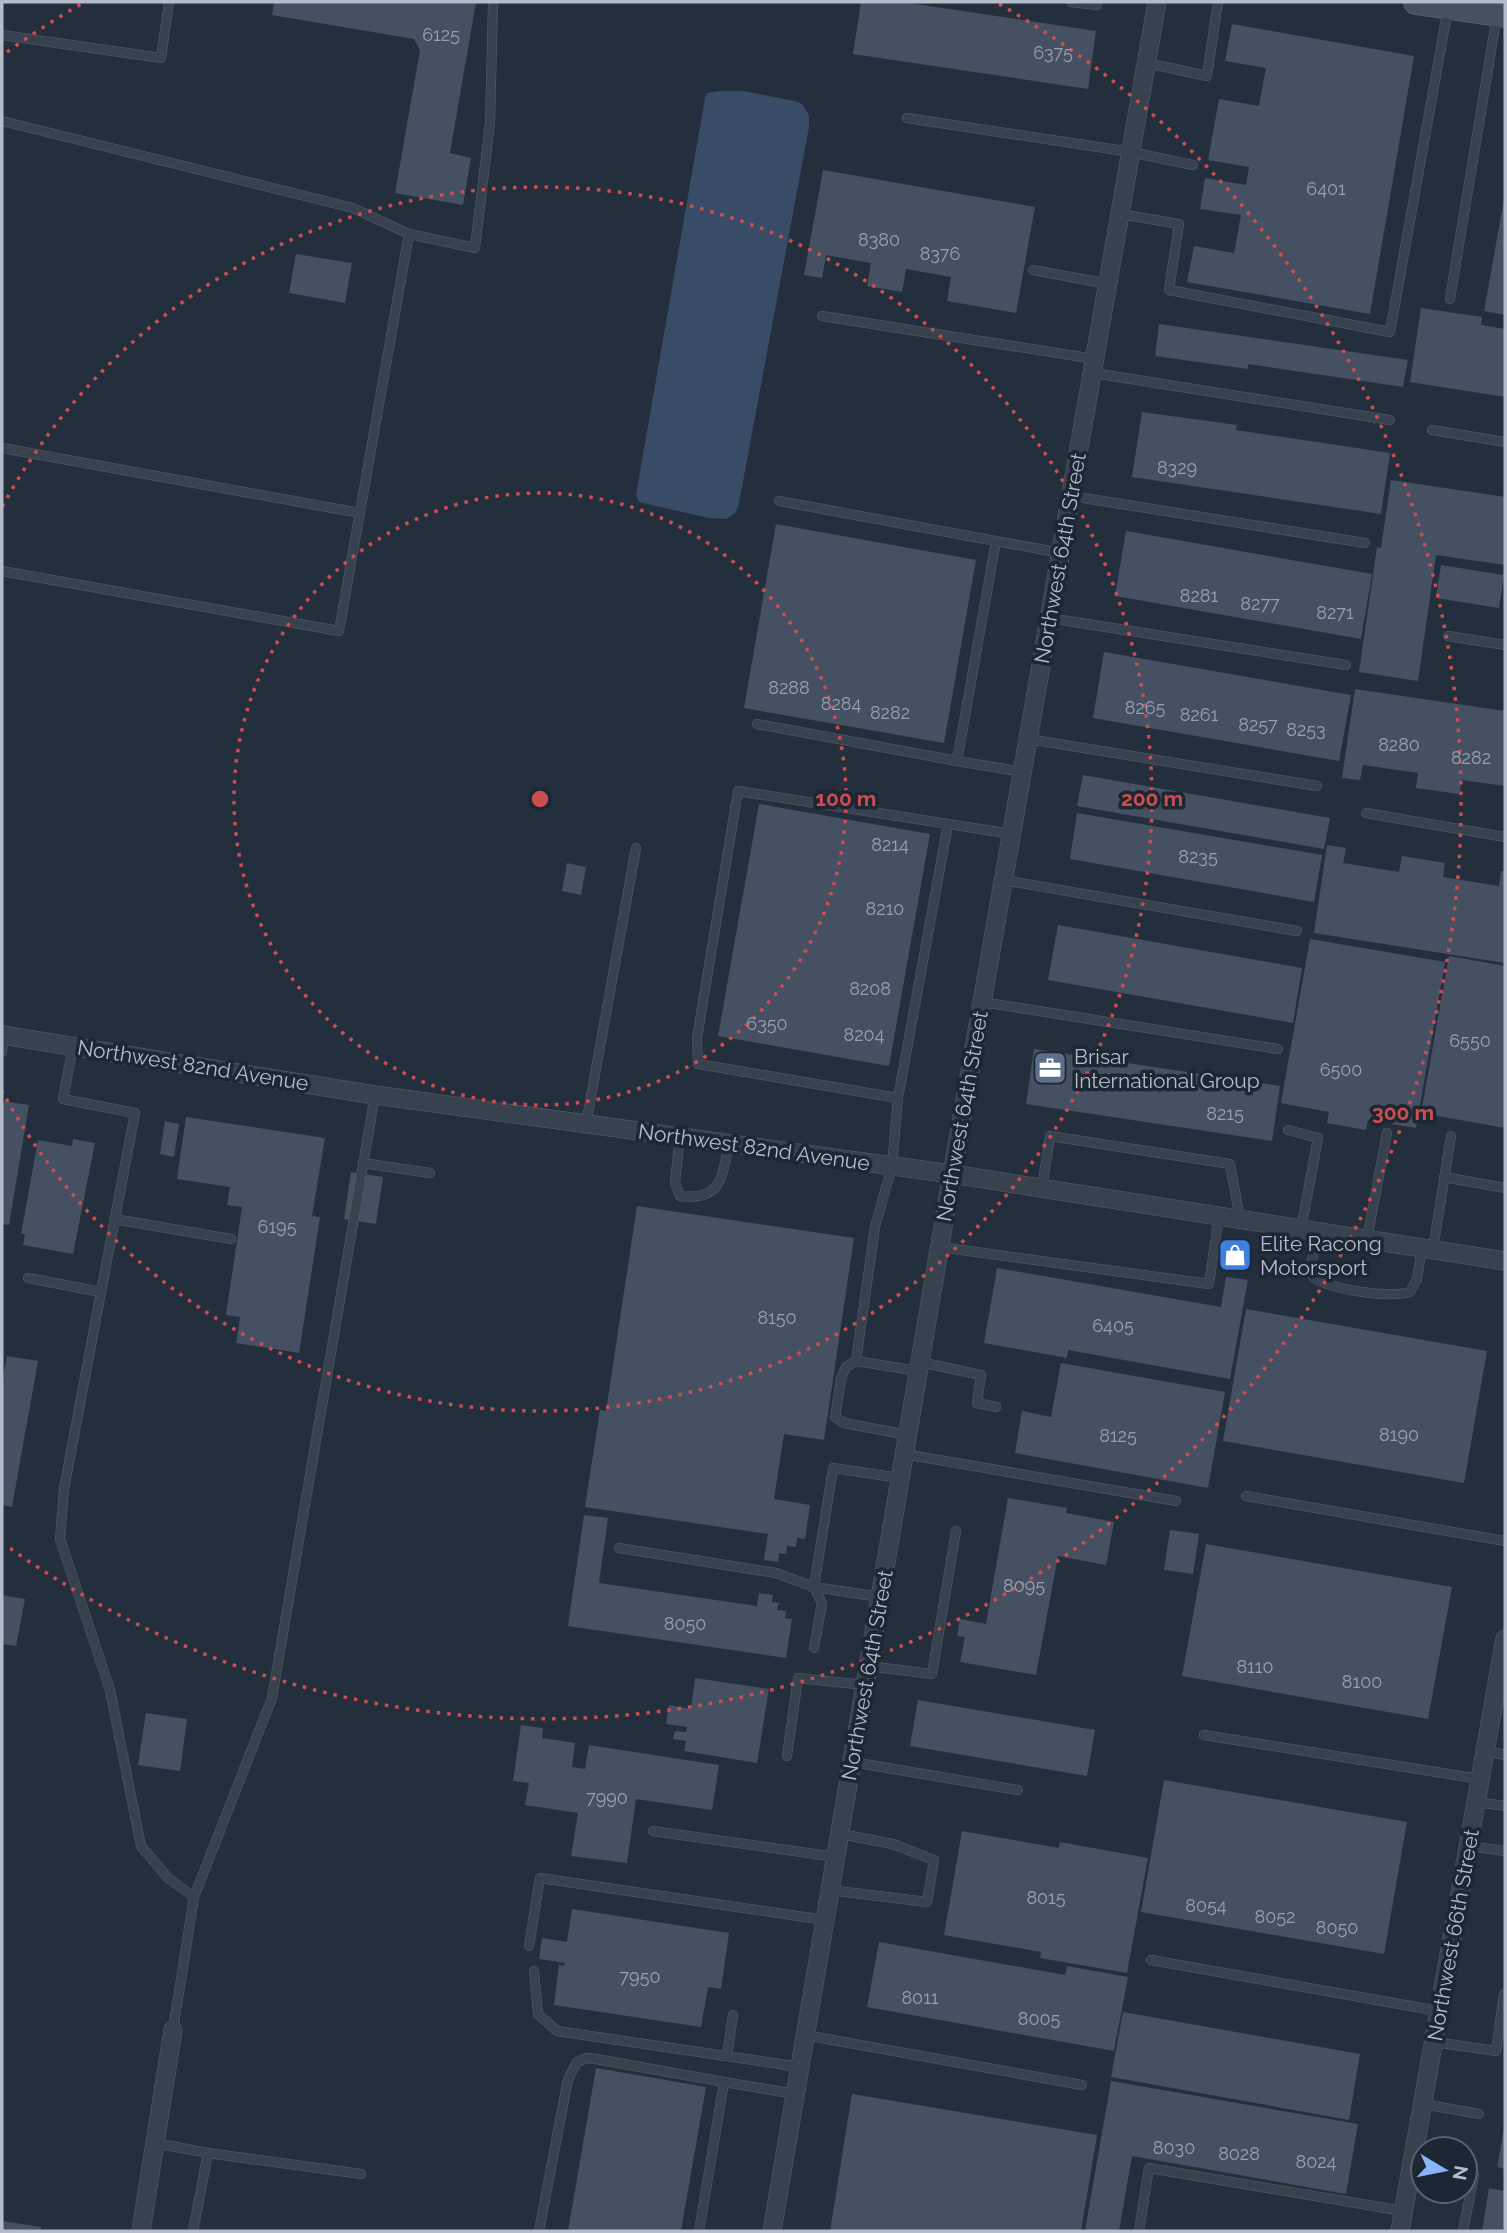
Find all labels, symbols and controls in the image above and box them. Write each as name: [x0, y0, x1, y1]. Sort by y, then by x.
house number: 6125: [422, 24, 460, 45]
house number: 6375: [1033, 42, 1073, 63]
house number: 6401: [1306, 178, 1346, 199]
house number: 8380: [858, 229, 900, 250]
house number: 8376: [920, 243, 960, 264]
street label: Northwest 64th Street: [1029, 451, 1091, 665]
house number: 8329: [1157, 457, 1197, 478]
house number: 8281: [1180, 585, 1219, 606]
house number: 8277: [1240, 593, 1280, 614]
house number: 8271: [1316, 602, 1354, 623]
house number: 8288: [768, 677, 810, 698]
house number: 8284: [821, 693, 861, 714]
house number: 8265: [1125, 697, 1166, 718]
house number: 8282: [870, 702, 910, 723]
house number: 8261: [1180, 704, 1219, 725]
house number: 8257: [1238, 714, 1278, 735]
house number: 8253: [1286, 719, 1326, 740]
house number: 8280: [1378, 734, 1420, 755]
house number: 8282: [1451, 747, 1491, 768]
text: 100 m: [816, 786, 876, 811]
text: 200 m: [1121, 786, 1183, 811]
centre of rings: [528, 787, 552, 811]
house number: 8214: [871, 834, 909, 855]
house number: 8235: [1178, 846, 1218, 867]
house number: 8210: [866, 898, 904, 919]
house number: 8208: [849, 978, 891, 999]
street label: Northwest 64th Street: [931, 1009, 993, 1223]
house number: 6350: [746, 1013, 788, 1034]
house number: 8204: [844, 1024, 885, 1045]
house number: 6550: [1449, 1030, 1491, 1051]
street label: Northwest 82nd Avenue: [76, 1034, 310, 1096]
place label: Brisar International Group: [1074, 1044, 1260, 1093]
office icon: Brisar International Group: [1031, 1049, 1069, 1087]
house number: 6500: [1320, 1059, 1362, 1080]
text: 300 m: [1372, 1100, 1434, 1125]
house number: 8215: [1206, 1103, 1244, 1124]
street label: Northwest 82nd Avenue: [637, 1118, 871, 1176]
house number: 6195: [258, 1216, 297, 1237]
place label: Elite Racong Motorsport: [1260, 1231, 1382, 1280]
shop icon: Elite Racong Motorsport: [1216, 1236, 1254, 1274]
house number: 8150: [757, 1307, 797, 1328]
house number: 6405: [1092, 1315, 1134, 1336]
house number: 8190: [1379, 1424, 1419, 1445]
house number: 8125: [1099, 1425, 1137, 1446]
street label: Northwest 64th Street: [836, 1568, 898, 1782]
house number: 8095: [1003, 1575, 1045, 1596]
house number: 8050: [664, 1613, 706, 1634]
house number: 8110: [1236, 1656, 1274, 1677]
house number: 8100: [1342, 1671, 1382, 1692]
house number: 7990: [586, 1787, 628, 1808]
street label: Northwest 66th Street: [1422, 1827, 1484, 2043]
house number: 8015: [1026, 1887, 1066, 1908]
house number: 8054: [1185, 1895, 1227, 1916]
house number: 8052: [1255, 1906, 1295, 1927]
house number: 8050: [1316, 1917, 1358, 1938]
house number: 7950: [620, 1966, 660, 1987]
house number: 8011: [901, 1987, 939, 2008]
house number: 8005: [1018, 2008, 1060, 2029]
north arrow: [1409, 2135, 1479, 2205]
house number: 8030: [1153, 2137, 1195, 2158]
house number: 8028: [1218, 2143, 1260, 2164]
house number: 8024: [1296, 2151, 1337, 2172]
text: N: [1449, 2164, 1473, 2182]

